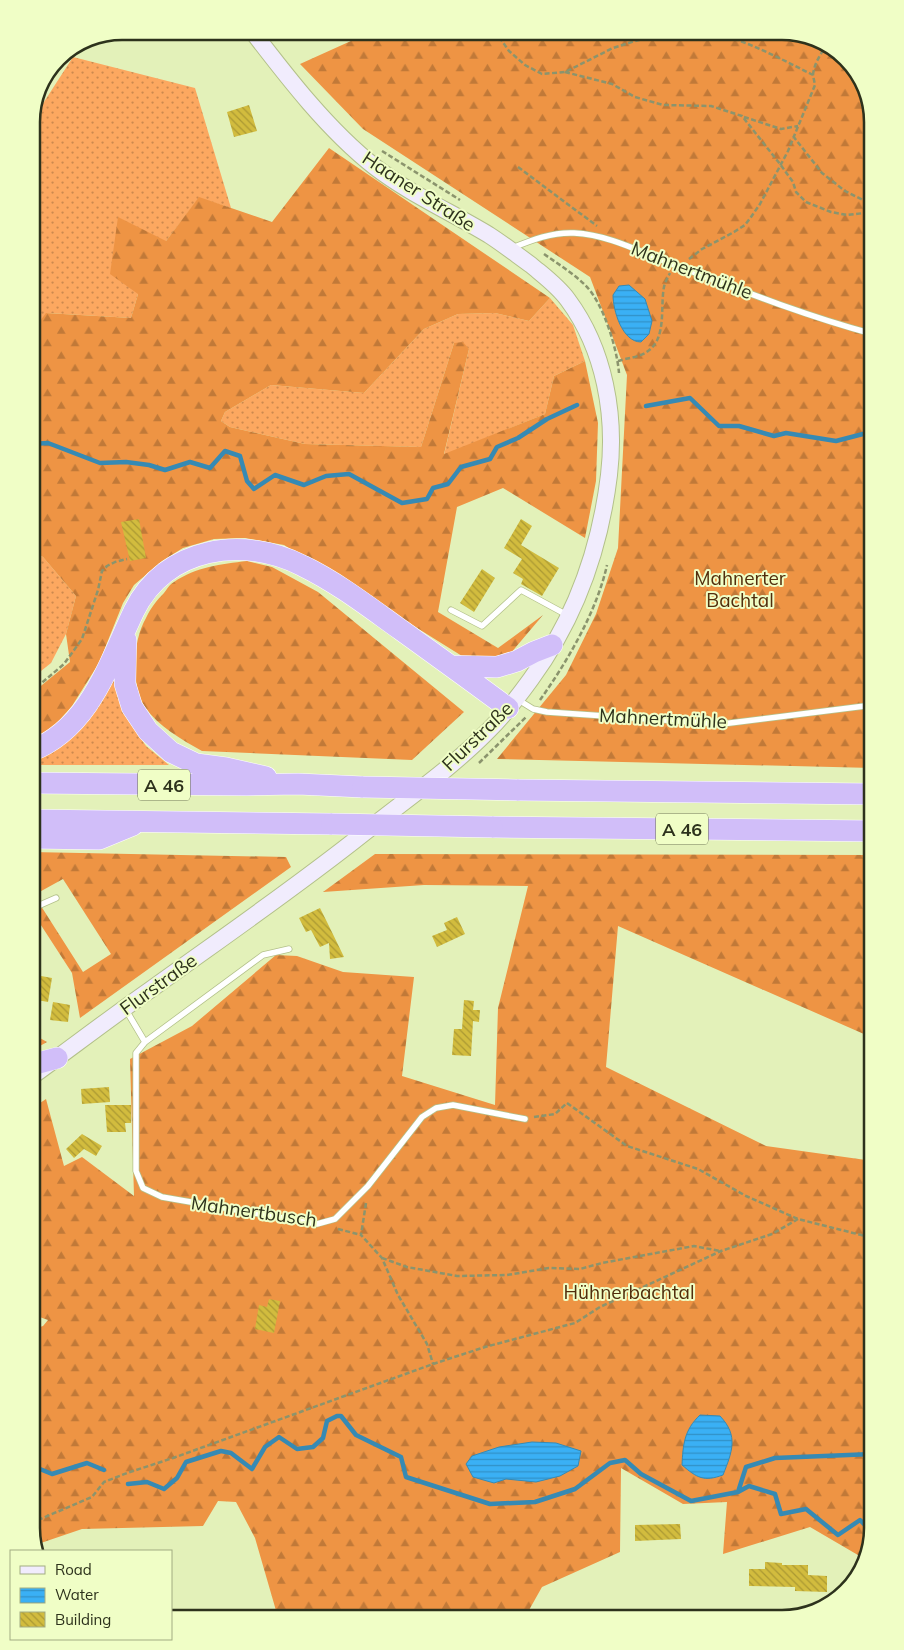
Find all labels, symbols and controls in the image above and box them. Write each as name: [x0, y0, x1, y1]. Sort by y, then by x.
street label: Haaner Straße: [358, 146, 480, 236]
street label: Mahnertmühle: [628, 236, 756, 304]
park label: Mahnerter Bachtal: [694, 566, 786, 612]
street label: Flurstraße: [436, 696, 518, 776]
street label: Mahnertmühle: [598, 703, 728, 733]
road number: A 46: [138, 770, 190, 800]
road number: A 46: [656, 814, 708, 844]
street label: Flurstraße: [115, 948, 201, 1020]
street label: Mahnertbusch: [190, 1190, 318, 1232]
park label: Hühnerbachtal: [564, 1280, 694, 1304]
legend: [10, 1550, 172, 1640]
text: Road: [55, 1560, 92, 1579]
text: Water: [55, 1585, 99, 1604]
text: Building: [55, 1610, 111, 1629]

